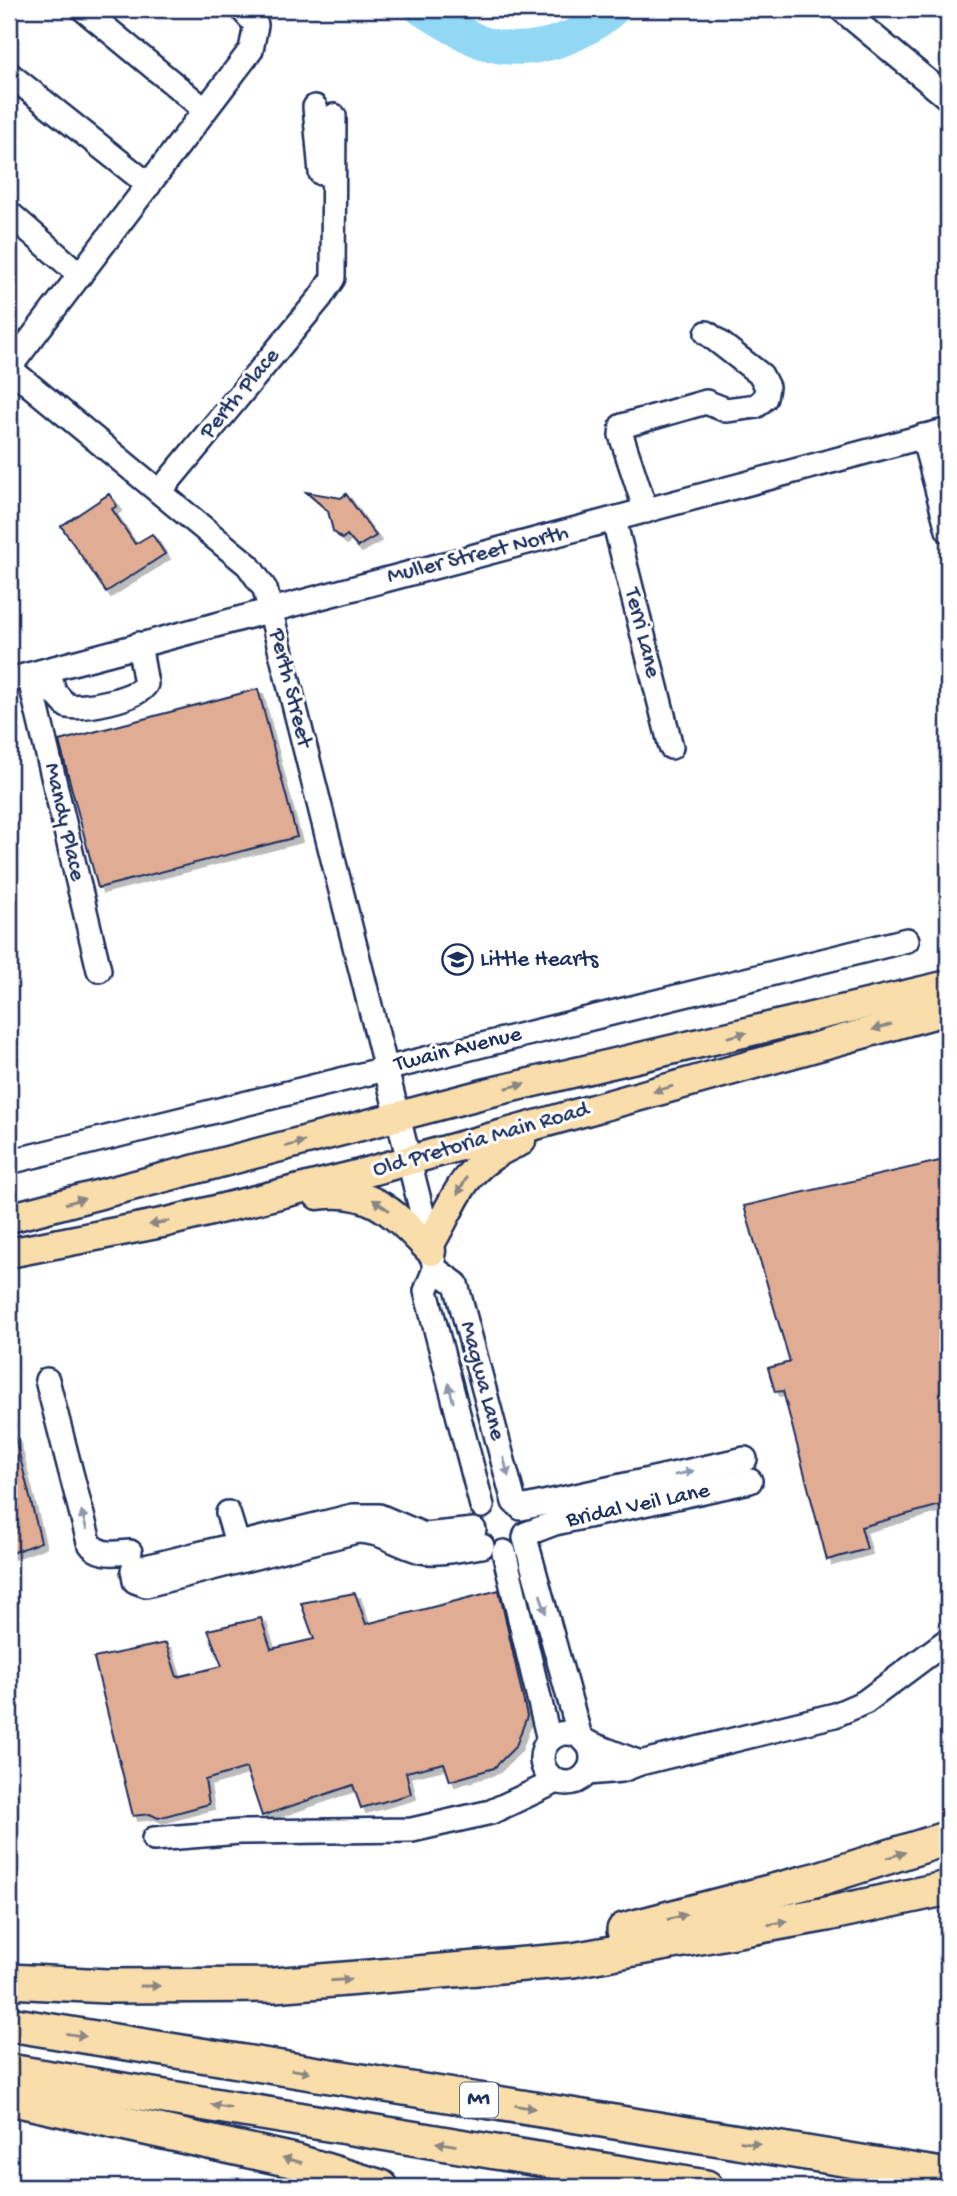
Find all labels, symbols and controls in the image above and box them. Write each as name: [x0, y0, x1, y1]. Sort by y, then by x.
street label: Perth Place: [194, 342, 286, 446]
street label: Muller Street North: [385, 519, 571, 591]
street label: Terri Lane: [617, 583, 666, 682]
street label: Perth Street: [262, 625, 318, 752]
street label: Mandy Place: [37, 760, 91, 885]
school or university icon: Little Hearts: [440, 943, 474, 977]
place label: Little Hearts: [480, 947, 599, 974]
street label: Twain Avenue: [390, 1021, 525, 1079]
one-way arrow: [872, 1023, 893, 1033]
one-way arrow: [726, 1029, 748, 1040]
one-way arrow: [504, 1080, 526, 1091]
one-way arrow: [652, 1084, 673, 1094]
street label: Old Pretoria Main Road: [370, 1096, 594, 1184]
one-way arrow: [285, 1138, 306, 1148]
one-way arrow: [457, 1176, 468, 1196]
one-way arrow: [64, 1195, 86, 1206]
one-way arrow: [371, 1199, 390, 1212]
one-way arrow: [148, 1218, 170, 1229]
street label: Magwa Lane: [453, 1319, 511, 1444]
one-way arrow: [445, 1382, 456, 1404]
one-way arrow: [501, 1456, 512, 1478]
one-way arrow: [673, 1468, 695, 1479]
street label: Bridal Veil Lane: [563, 1477, 713, 1535]
one-way arrow: [78, 1509, 89, 1531]
one-way arrow: [538, 1593, 549, 1615]
one-way arrow: [886, 1849, 907, 1859]
one-way arrow: [667, 1911, 688, 1921]
one-way arrow: [767, 1917, 789, 1928]
one-way arrow: [330, 1974, 352, 1985]
one-way arrow: [140, 1980, 162, 1992]
one-way arrow: [65, 2030, 87, 2041]
one-way arrow: [290, 2066, 312, 2077]
road number: M1: [460, 2082, 498, 2118]
one-way arrow: [210, 2100, 232, 2111]
one-way arrow: [514, 2102, 536, 2113]
one-way arrow: [435, 2138, 457, 2149]
one-way arrow: [739, 2138, 761, 2149]
one-way arrow: [281, 2155, 302, 2165]

